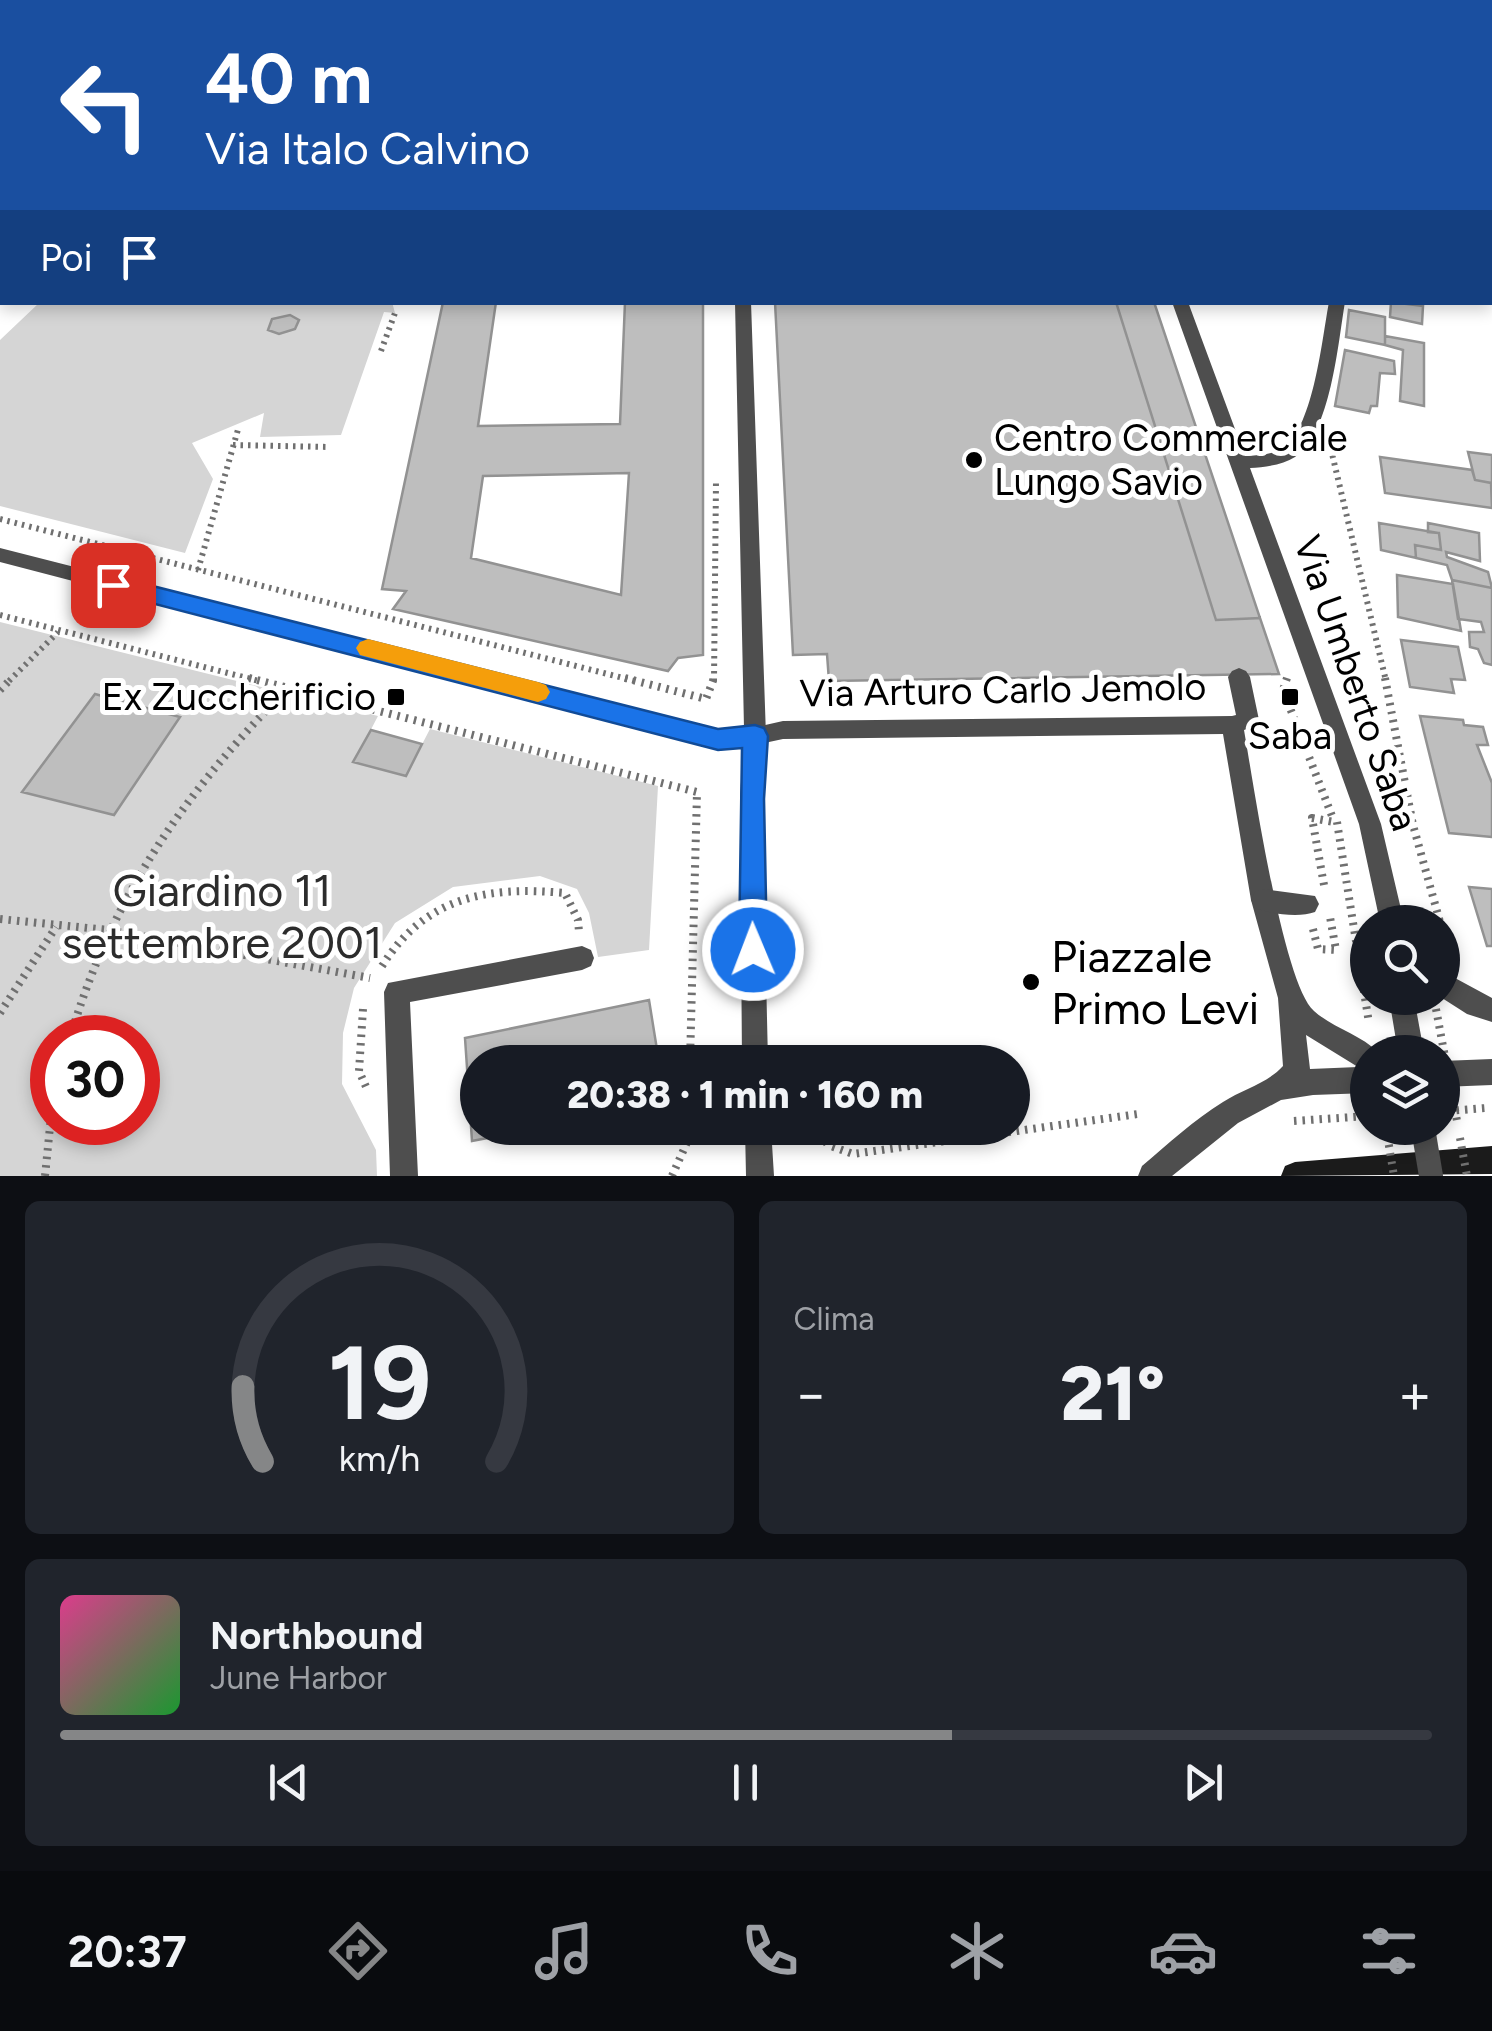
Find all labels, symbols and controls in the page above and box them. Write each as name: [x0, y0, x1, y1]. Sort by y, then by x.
text: 40 m: [205, 36, 372, 121]
icon: left: [40, 40, 170, 170]
text: Via Italo Calvino: [205, 121, 530, 175]
icon: arrive: [112, 230, 167, 285]
text: Poi: [40, 235, 92, 281]
place label: Centro Commerciale Lungo Savio: [994, 415, 1348, 505]
marker: Centro Commerciale Lungo Savio: [963, 449, 985, 471]
street label: Via Umberto Saba: [1284, 529, 1428, 837]
pin: [71, 543, 156, 628]
icon: arrive: [86, 558, 141, 613]
street label: Via Arturo Carlo Jemolo: [799, 663, 1207, 717]
place label: Ex Zuccherificio: [102, 674, 376, 720]
marker: Ex Zuccherificio: [385, 686, 407, 708]
marker: Saba: [1279, 686, 1301, 708]
place label: Saba: [1248, 713, 1332, 759]
park label: Giardino 11 settembre 2001: [61, 863, 383, 969]
position arrow: [701, 898, 805, 1002]
map controls: [1350, 905, 1460, 1145]
button: search: [1350, 905, 1460, 1015]
place label: Piazzale Primo Levi: [1051, 929, 1259, 1035]
marker: Piazzale Primo Levi: [1020, 971, 1042, 993]
speed limit sign: 30: [30, 1015, 160, 1145]
button: layers: [1350, 1035, 1460, 1145]
text: 20:38 · 1 min · 160 m: [567, 1072, 923, 1118]
text: Clima: [794, 1300, 875, 1338]
text: 19: [327, 1320, 431, 1445]
text: 21°: [1060, 1349, 1165, 1439]
text: −: [794, 1361, 828, 1427]
text: +: [1398, 1361, 1432, 1427]
text: km/h: [338, 1437, 420, 1480]
text: Northbound: [210, 1613, 423, 1659]
text: June Harbor: [210, 1659, 387, 1697]
icon: previous: [261, 1755, 316, 1810]
icon: pause: [718, 1755, 773, 1810]
icon: next: [1176, 1755, 1231, 1810]
icon: directions: [323, 1916, 393, 1986]
icon: music: [529, 1916, 599, 1986]
icon: phone: [735, 1916, 805, 1986]
icon: climate: [942, 1916, 1012, 1986]
icon: car: [1148, 1916, 1218, 1986]
icon: filters: [1354, 1916, 1424, 1986]
text: 20:37: [68, 1924, 187, 1978]

